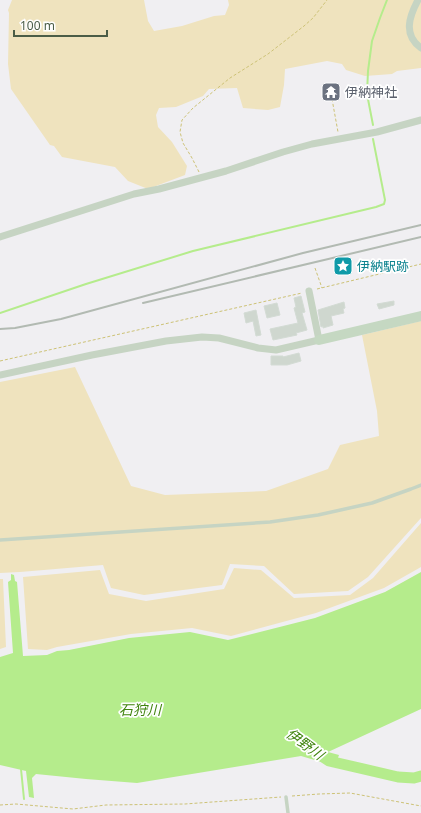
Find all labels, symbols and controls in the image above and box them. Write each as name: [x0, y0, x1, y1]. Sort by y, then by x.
scale bar: [14, 12, 107, 38]
text: 100 m: [20, 17, 55, 34]
temple icon: 伊納神社: [320, 81, 342, 103]
place label: 伊納神社: [345, 83, 397, 101]
place icon: 伊納駅跡: [332, 255, 354, 277]
place label: 伊納駅跡: [357, 257, 409, 275]
water label: 石狩川: [119, 700, 163, 719]
water label: 伊野川: [283, 724, 329, 765]

